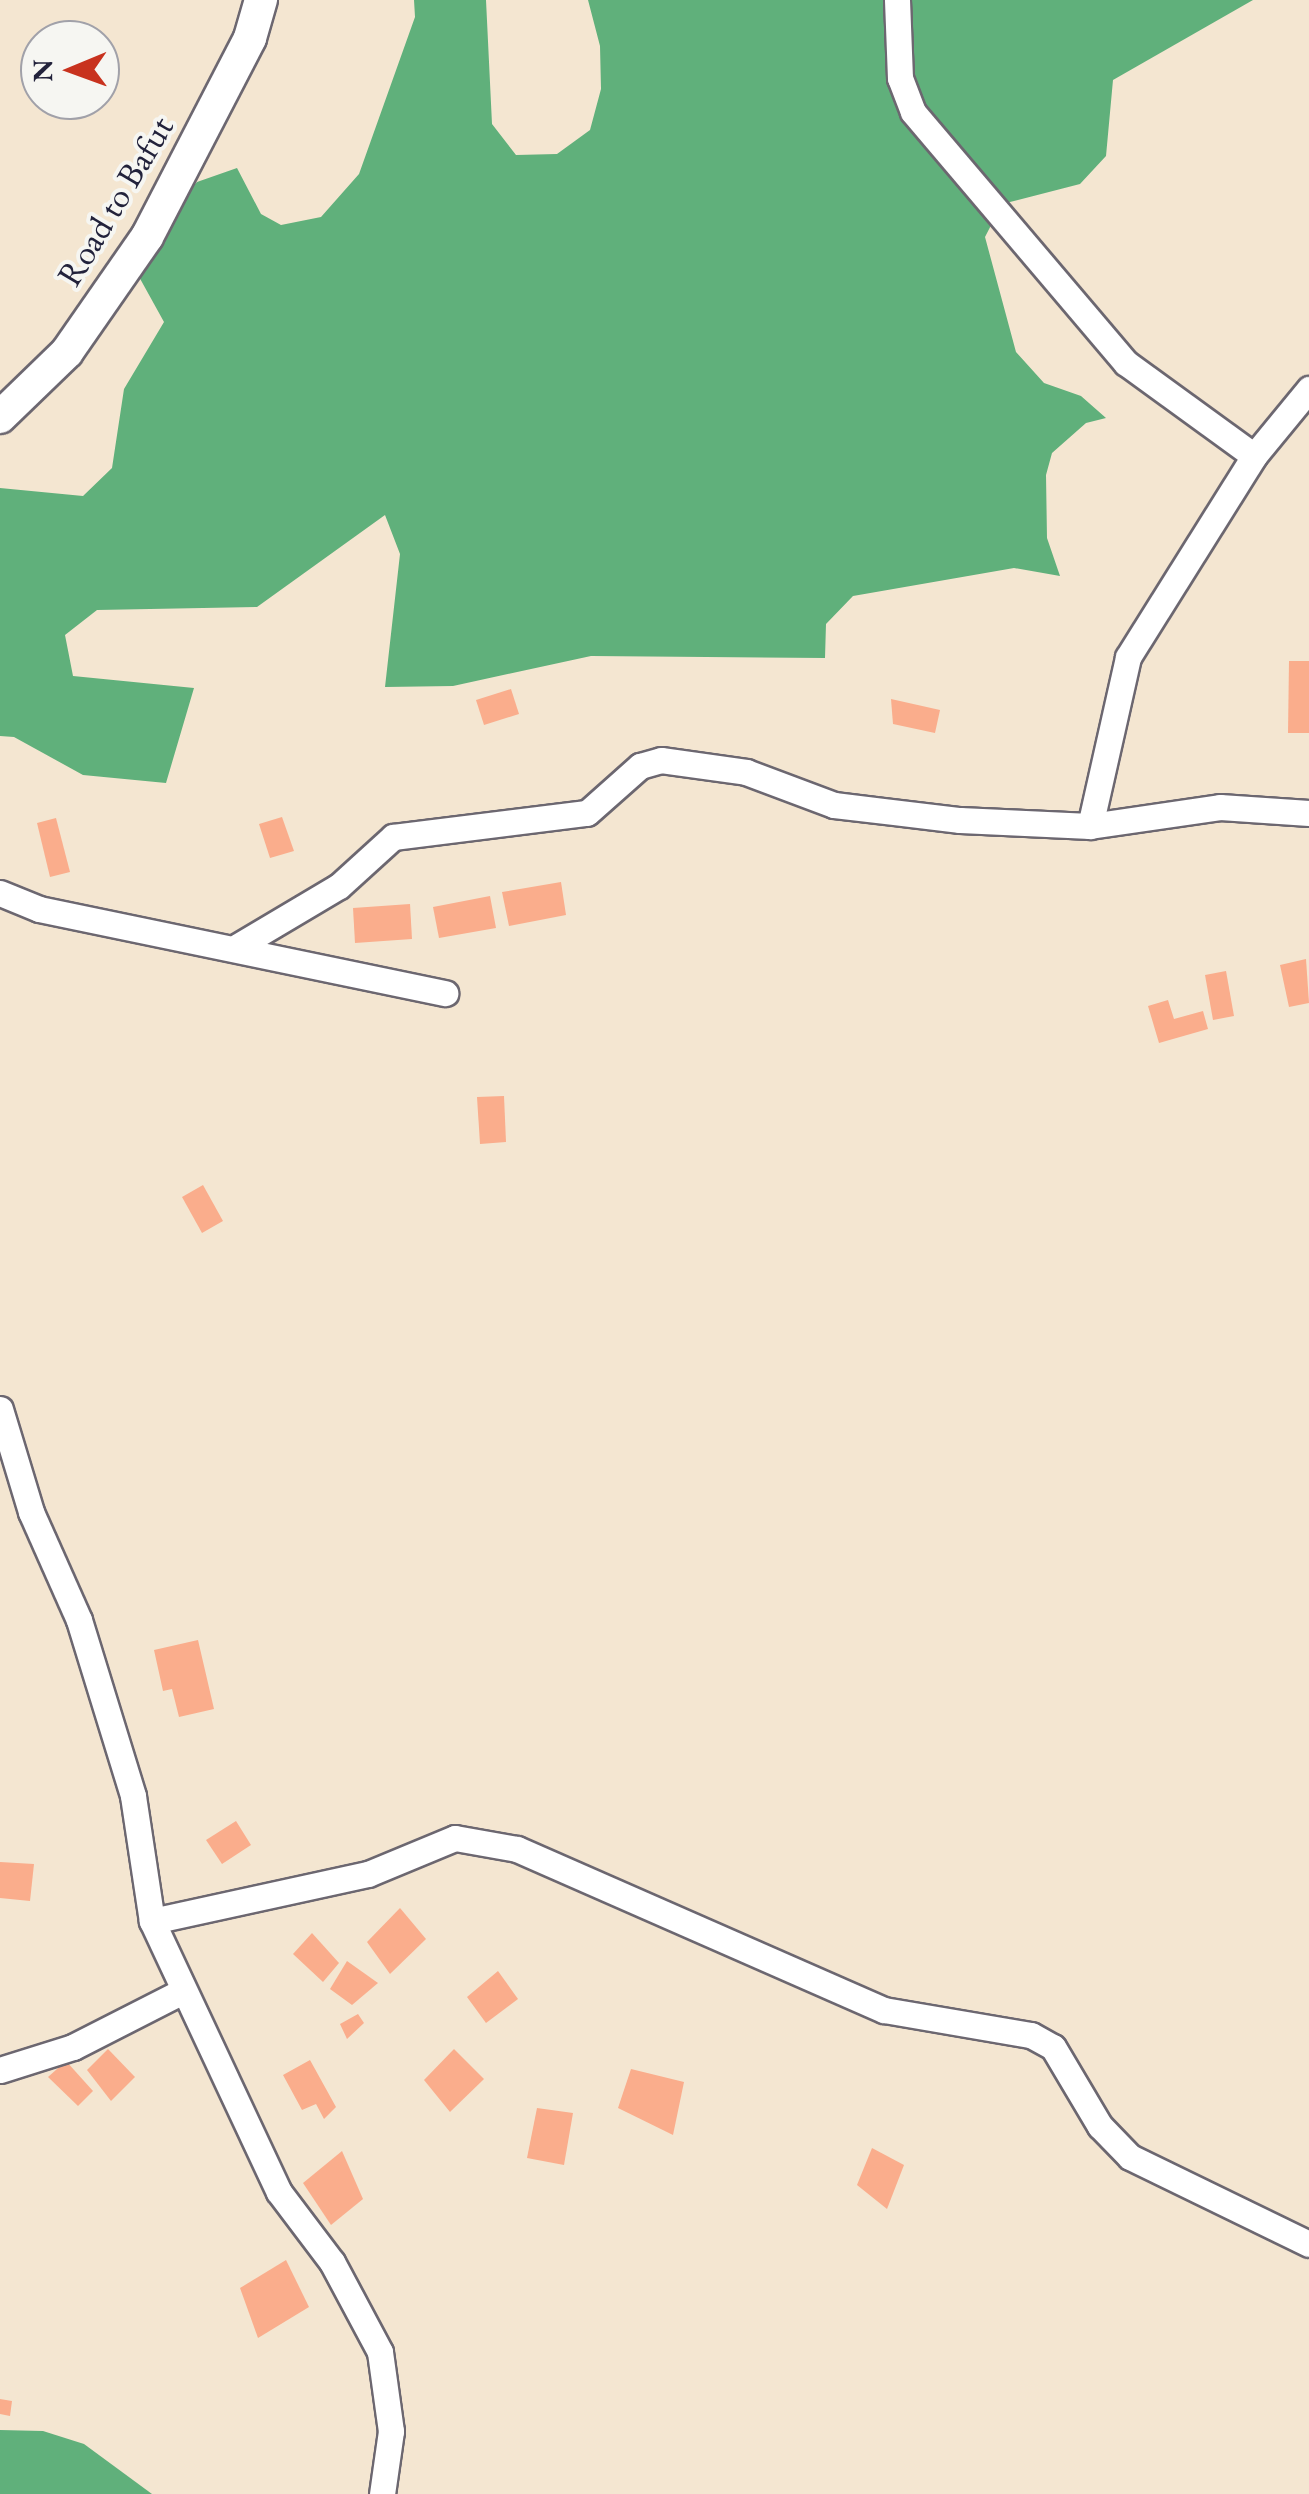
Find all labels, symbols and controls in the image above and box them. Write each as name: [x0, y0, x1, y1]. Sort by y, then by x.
north arrow: [20, 20, 120, 120]
text: N: [24, 59, 60, 82]
street label: Road to Bafut: [48, 108, 182, 294]

